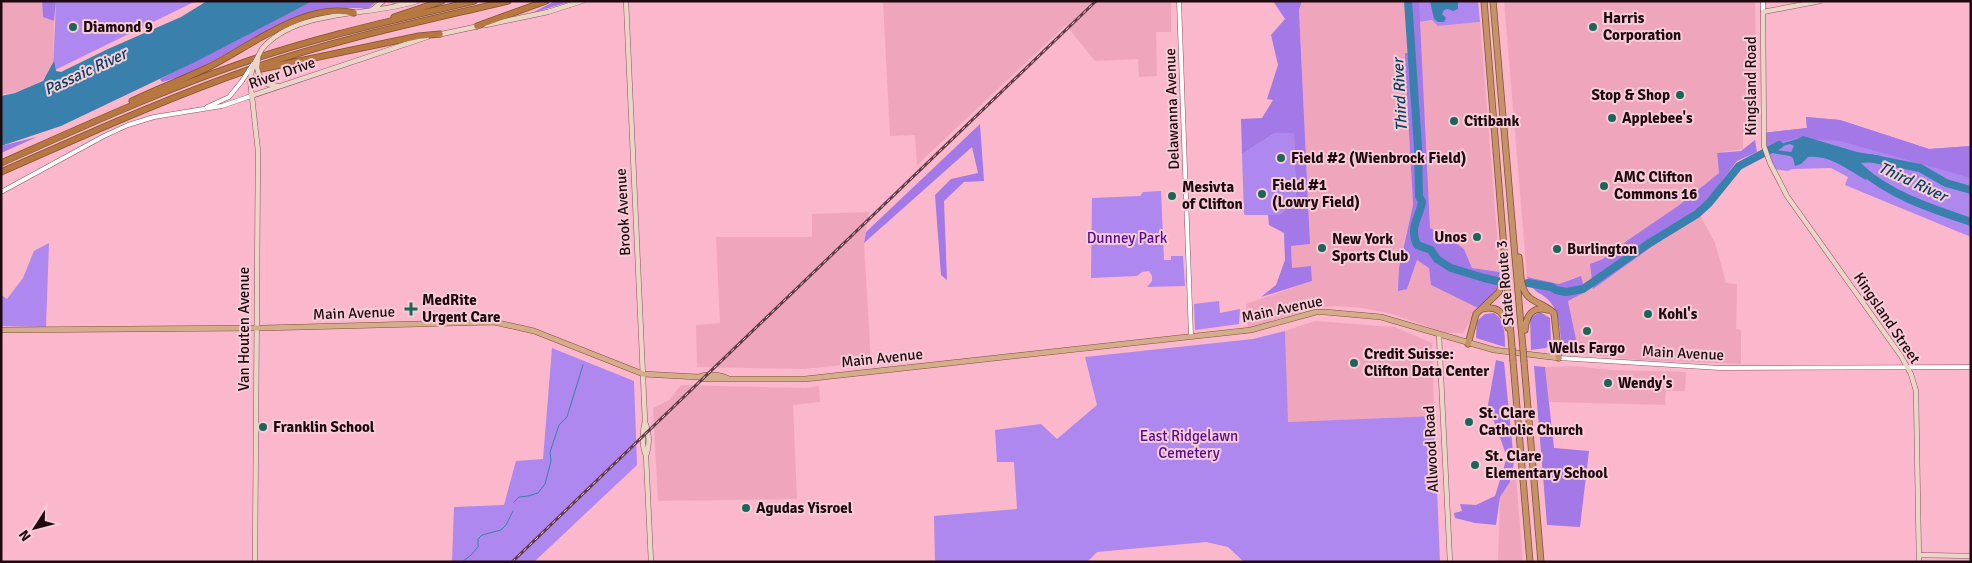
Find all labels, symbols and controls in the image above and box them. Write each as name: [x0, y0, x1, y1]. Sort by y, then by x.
place label: Harris Corporation: [1603, 9, 1681, 44]
place label: Diamond 9: [83, 18, 153, 36]
marker: Diamond 9: [67, 21, 79, 33]
marker: Harris Corporation: [1587, 21, 1599, 33]
street label: Kingsland Road: [1742, 36, 1760, 136]
water label: Passaic River: [41, 43, 132, 100]
street label: Delawanna Avenue: [1161, 48, 1183, 170]
street label: River Drive: [246, 53, 318, 93]
water label: Third River: [1388, 56, 1412, 132]
place label: Stop & Shop: [1591, 86, 1670, 104]
marker: Stop & Shop: [1674, 89, 1686, 101]
place label: Applebee's: [1622, 109, 1693, 127]
place label: Citibank: [1464, 112, 1520, 130]
marker: Applebee's: [1606, 112, 1618, 124]
marker: Citibank: [1448, 115, 1460, 127]
place label: Field #2 (Wienbrock Field): [1291, 149, 1467, 167]
marker: Field #2 (Wienbrock Field): [1275, 152, 1287, 164]
water label: Third River: [1875, 157, 1952, 207]
street label: Brook Avenue: [612, 168, 634, 256]
place label: AMC Clifton Commons 16: [1614, 168, 1697, 203]
place label: Field #1 (Lowry Field): [1272, 176, 1360, 211]
place label: Mesivta of Clifton: [1182, 178, 1243, 213]
marker: AMC Clifton Commons 16: [1598, 180, 1610, 192]
marker: Field #1 (Lowry Field): [1256, 188, 1268, 200]
marker: Mesivta of Clifton: [1166, 190, 1178, 202]
place label: Unos: [1434, 228, 1467, 246]
park label: Dunney Park: [1087, 229, 1168, 247]
place label: New York Sports Club: [1332, 230, 1408, 265]
marker: Unos: [1471, 231, 1483, 243]
street label: State Route 3: [1492, 239, 1518, 327]
place label: Burlington: [1567, 240, 1637, 258]
marker: New York Sports Club: [1316, 242, 1328, 254]
marker: Burlington: [1551, 243, 1563, 255]
street label: Van Houten Avenue: [235, 267, 253, 391]
street label: Kingsland Street: [1850, 269, 1924, 367]
place label: MedRite Urgent Care: [422, 291, 501, 326]
street label: Main Avenue: [1240, 292, 1324, 326]
marker: MedRite Urgent Care: [404, 302, 418, 316]
street label: Main Avenue: [313, 303, 395, 323]
place label: Kohl's: [1658, 305, 1698, 323]
marker: Kohl's: [1642, 308, 1654, 320]
marker: Wells Fargo: [1581, 325, 1593, 337]
place label: Wells Fargo: [1549, 339, 1625, 357]
street label: Main Avenue: [1641, 342, 1725, 364]
street label: Main Avenue: [840, 345, 924, 371]
place label: Credit Suisse: Clifton Data Center: [1364, 345, 1489, 380]
marker: Credit Suisse: Clifton Data Center: [1348, 357, 1360, 369]
place label: Wendy's: [1618, 374, 1673, 392]
marker: Wendy's: [1602, 377, 1614, 389]
place label: St. Clare Catholic Church: [1479, 404, 1583, 439]
street label: Allwood Road: [1420, 405, 1442, 493]
marker: St. Clare Catholic Church: [1463, 416, 1475, 428]
place label: Franklin School: [273, 418, 375, 436]
marker: Franklin School: [257, 421, 269, 433]
park label: East Ridgelawn Cemetery: [1140, 427, 1238, 462]
place label: St. Clare Elementary School: [1485, 447, 1608, 482]
marker: St. Clare Elementary School: [1469, 459, 1481, 471]
place label: Agudas Yisroel: [756, 499, 853, 517]
marker: Agudas Yisroel: [740, 502, 752, 514]
north arrow: [10, 503, 60, 553]
text: N: [15, 526, 35, 544]

